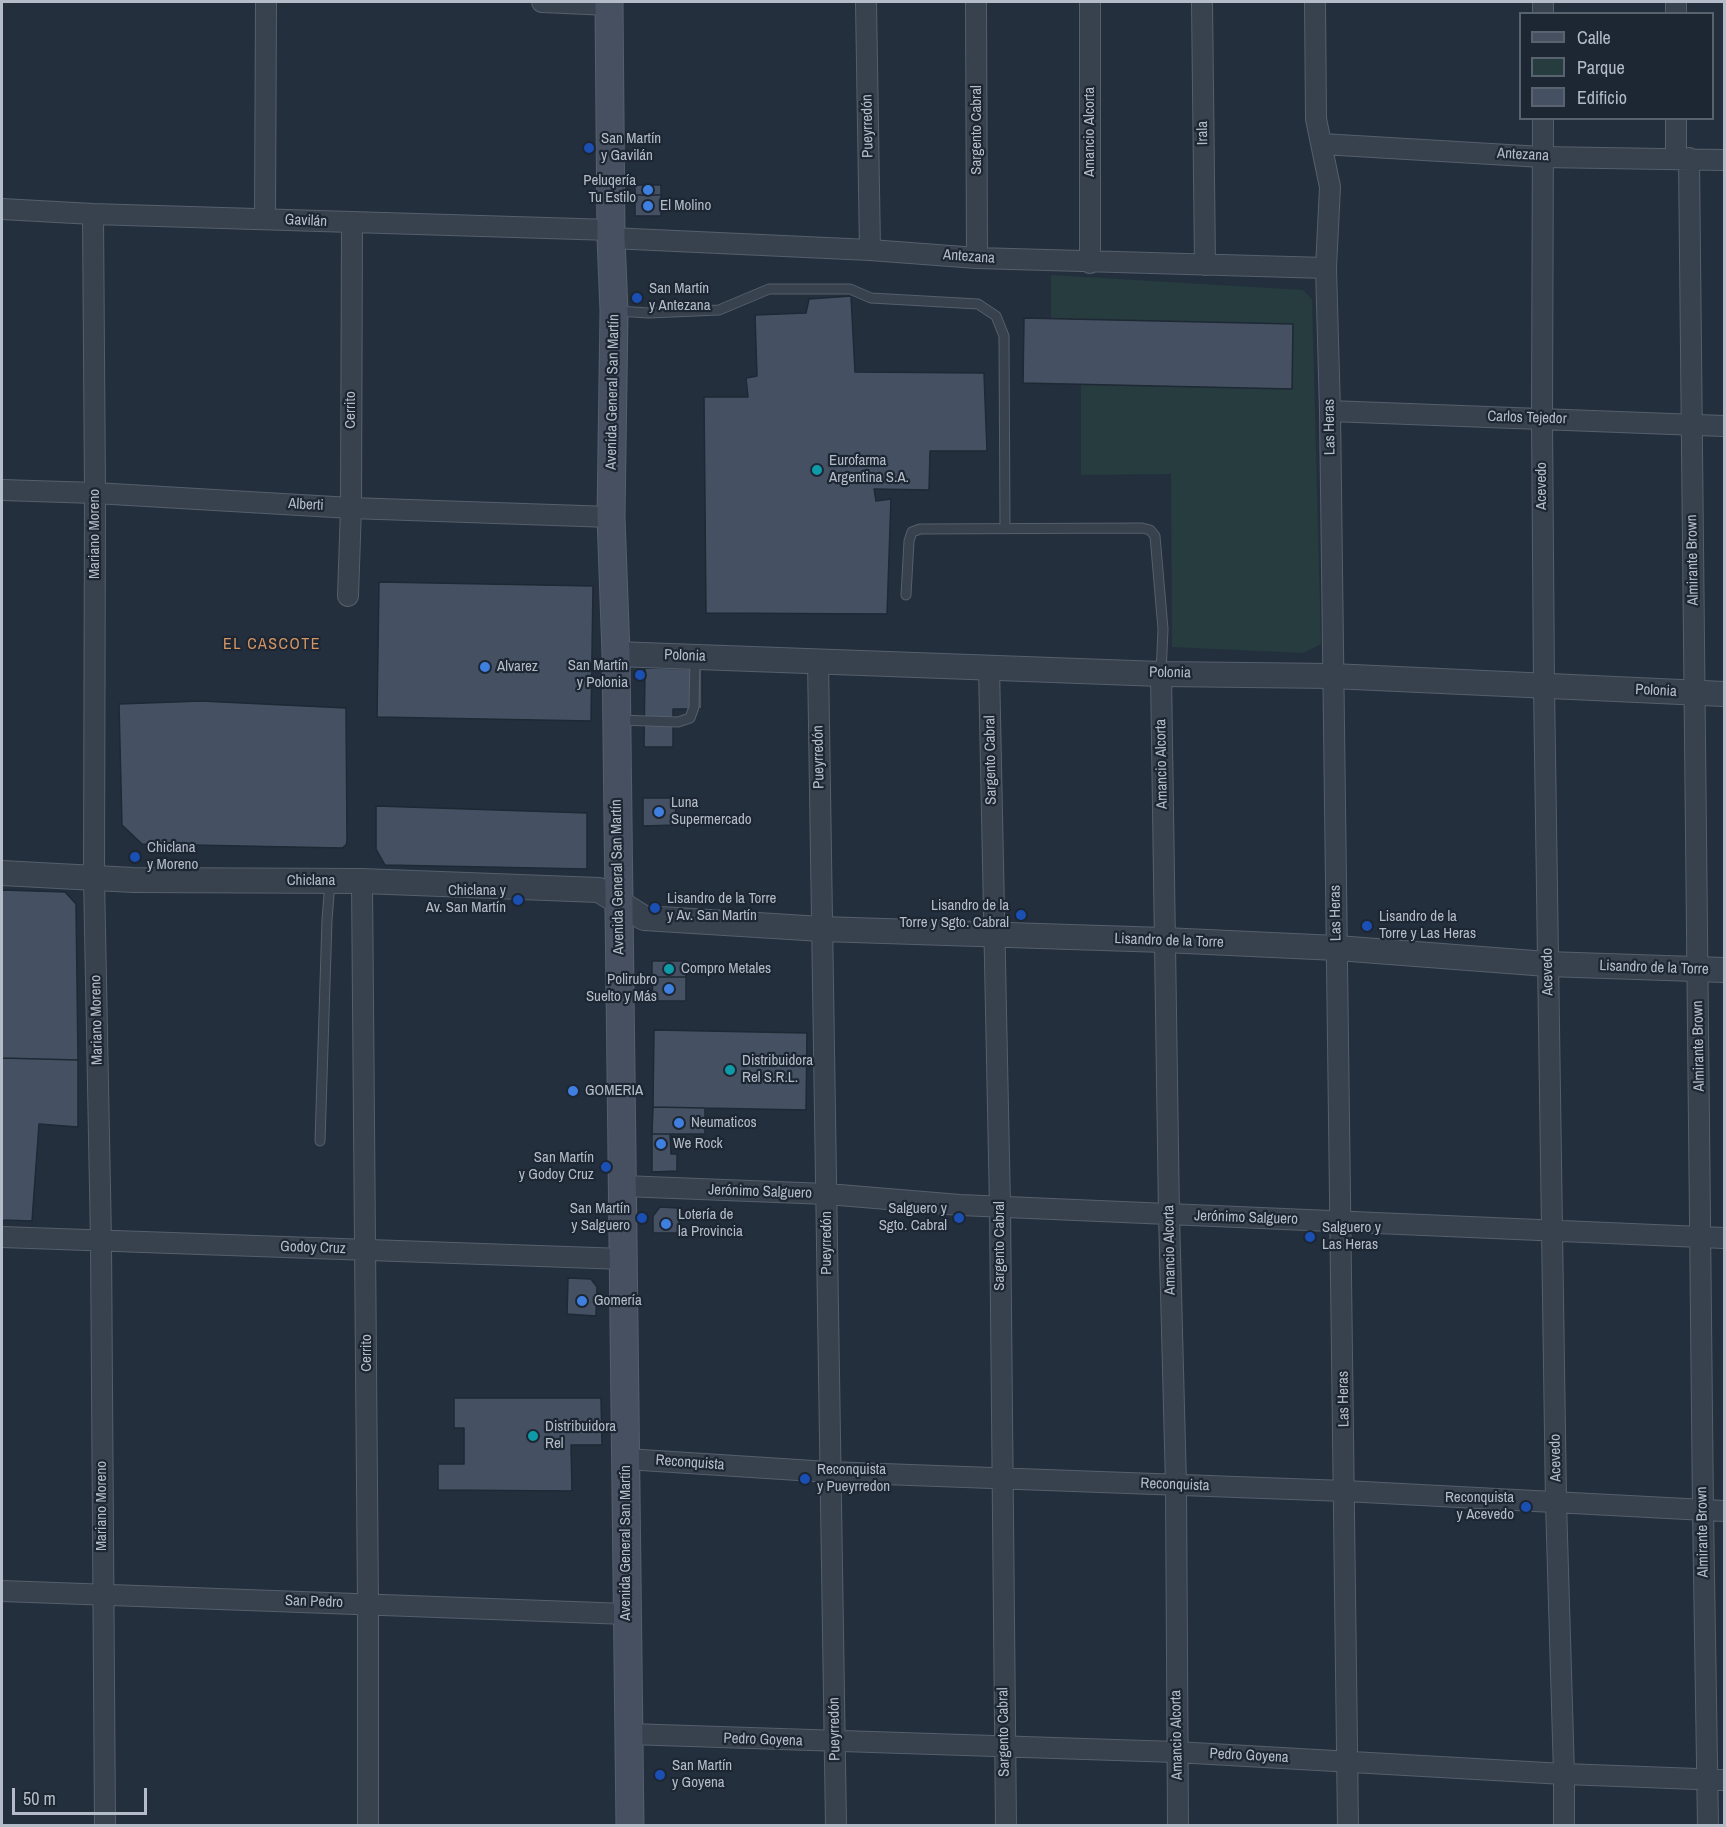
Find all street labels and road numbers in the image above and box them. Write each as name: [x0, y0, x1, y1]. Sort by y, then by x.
street label: Sargento Cabral: [968, 85, 986, 175]
street label: Amancio Alcorta: [1081, 87, 1099, 177]
street label: Pueyrredón: [858, 94, 878, 158]
street label: Irala: [1194, 121, 1212, 145]
street label: Antezana: [1497, 145, 1549, 165]
street label: Gavilán: [284, 211, 328, 231]
street label: Antezana: [942, 246, 996, 268]
street label: Avenida General San Martín: [603, 314, 623, 470]
street label: Cerrito: [342, 391, 360, 429]
street label: Las Heras: [1321, 399, 1339, 455]
street label: Carlos Tejedor: [1487, 408, 1567, 428]
street label: Acevedo: [1533, 462, 1551, 510]
street label: Mariano Moreno: [86, 489, 104, 579]
street label: Alberti: [288, 495, 324, 515]
street label: Almirante Brown: [1683, 514, 1703, 606]
street label: Polonia: [664, 646, 706, 666]
street label: Polonia: [1149, 664, 1191, 682]
street label: Polonia: [1635, 681, 1677, 701]
street label: Sargento Cabral: [981, 715, 1001, 805]
street label: Amancio Alcorta: [1152, 719, 1172, 809]
street label: Pueyrredón: [809, 725, 829, 789]
street label: Avenida General San Martín: [608, 799, 628, 955]
street label: Chiclana: [287, 872, 335, 890]
street label: Las Heras: [1327, 885, 1345, 941]
street label: Lisandro de la Torre: [1114, 930, 1224, 952]
street label: Acevedo: [1539, 948, 1557, 996]
street label: Lisandro de la Torre: [1599, 957, 1709, 979]
street label: Mariano Moreno: [87, 975, 107, 1065]
street label: Almirante Brown: [1689, 1000, 1709, 1092]
street label: Jerónimo Salguero: [708, 1181, 812, 1203]
street label: Sargento Cabral: [991, 1201, 1009, 1291]
street label: Amancio Alcorta: [1160, 1205, 1180, 1295]
street label: Jerónimo Salguero: [1194, 1207, 1298, 1229]
street label: Pueyrredón: [818, 1211, 836, 1275]
street label: Godoy Cruz: [280, 1238, 346, 1258]
street label: Cerrito: [358, 1334, 376, 1372]
street label: Las Heras: [1335, 1371, 1353, 1427]
street label: Acevedo: [1547, 1434, 1565, 1482]
street label: Reconquista: [655, 1452, 725, 1474]
street label: Mariano Moreno: [93, 1461, 111, 1551]
street label: Avenida General San Martín: [617, 1465, 635, 1621]
street label: Reconquista: [1140, 1475, 1210, 1495]
street label: Almirante Brown: [1693, 1486, 1713, 1578]
street label: San Pedro: [285, 1592, 343, 1612]
street label: Sargento Cabral: [994, 1687, 1014, 1777]
street label: Amancio Alcorta: [1167, 1690, 1187, 1780]
street label: Pueyrredón: [825, 1697, 845, 1761]
street label: Pedro Goyena: [723, 1730, 803, 1750]
street label: Pedro Goyena: [1209, 1745, 1289, 1767]

